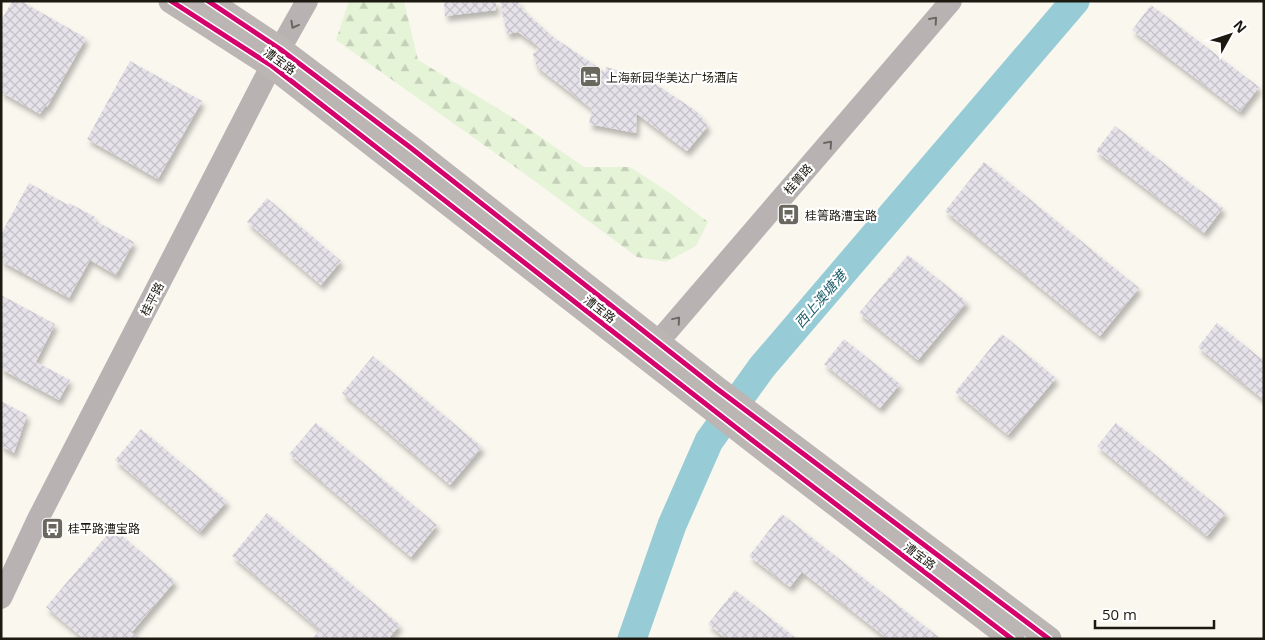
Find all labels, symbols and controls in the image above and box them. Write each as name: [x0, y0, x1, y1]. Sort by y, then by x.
north arrow: [1205, 10, 1255, 60]
text: N: [1229, 16, 1251, 37]
one-way arrow: [929, 17, 938, 26]
one-way arrow: [290, 20, 300, 29]
street label: 漕宝路: [260, 44, 300, 78]
hotel icon: 上海新园华美达广场酒店: [578, 65, 602, 89]
place label: 上海新园华美达广场酒店: [606, 69, 738, 86]
one-way arrow: [823, 140, 832, 149]
street label: 桂箐路: [780, 160, 816, 198]
bus stop icon: 桂箐路漕宝路: [777, 203, 801, 227]
place label: 桂箐路漕宝路: [805, 207, 877, 224]
water label: 西上澳塘港: [790, 265, 851, 332]
street label: 桂平路: [136, 279, 168, 319]
street label: 漕宝路: [581, 291, 619, 327]
one-way arrow: [671, 316, 680, 325]
bus stop icon: 桂平路漕宝路: [40, 516, 64, 540]
place label: 桂平路漕宝路: [68, 520, 140, 537]
street label: 漕宝路: [901, 538, 939, 574]
scale bar: [1095, 598, 1214, 630]
text: 50 m: [1102, 604, 1137, 624]

